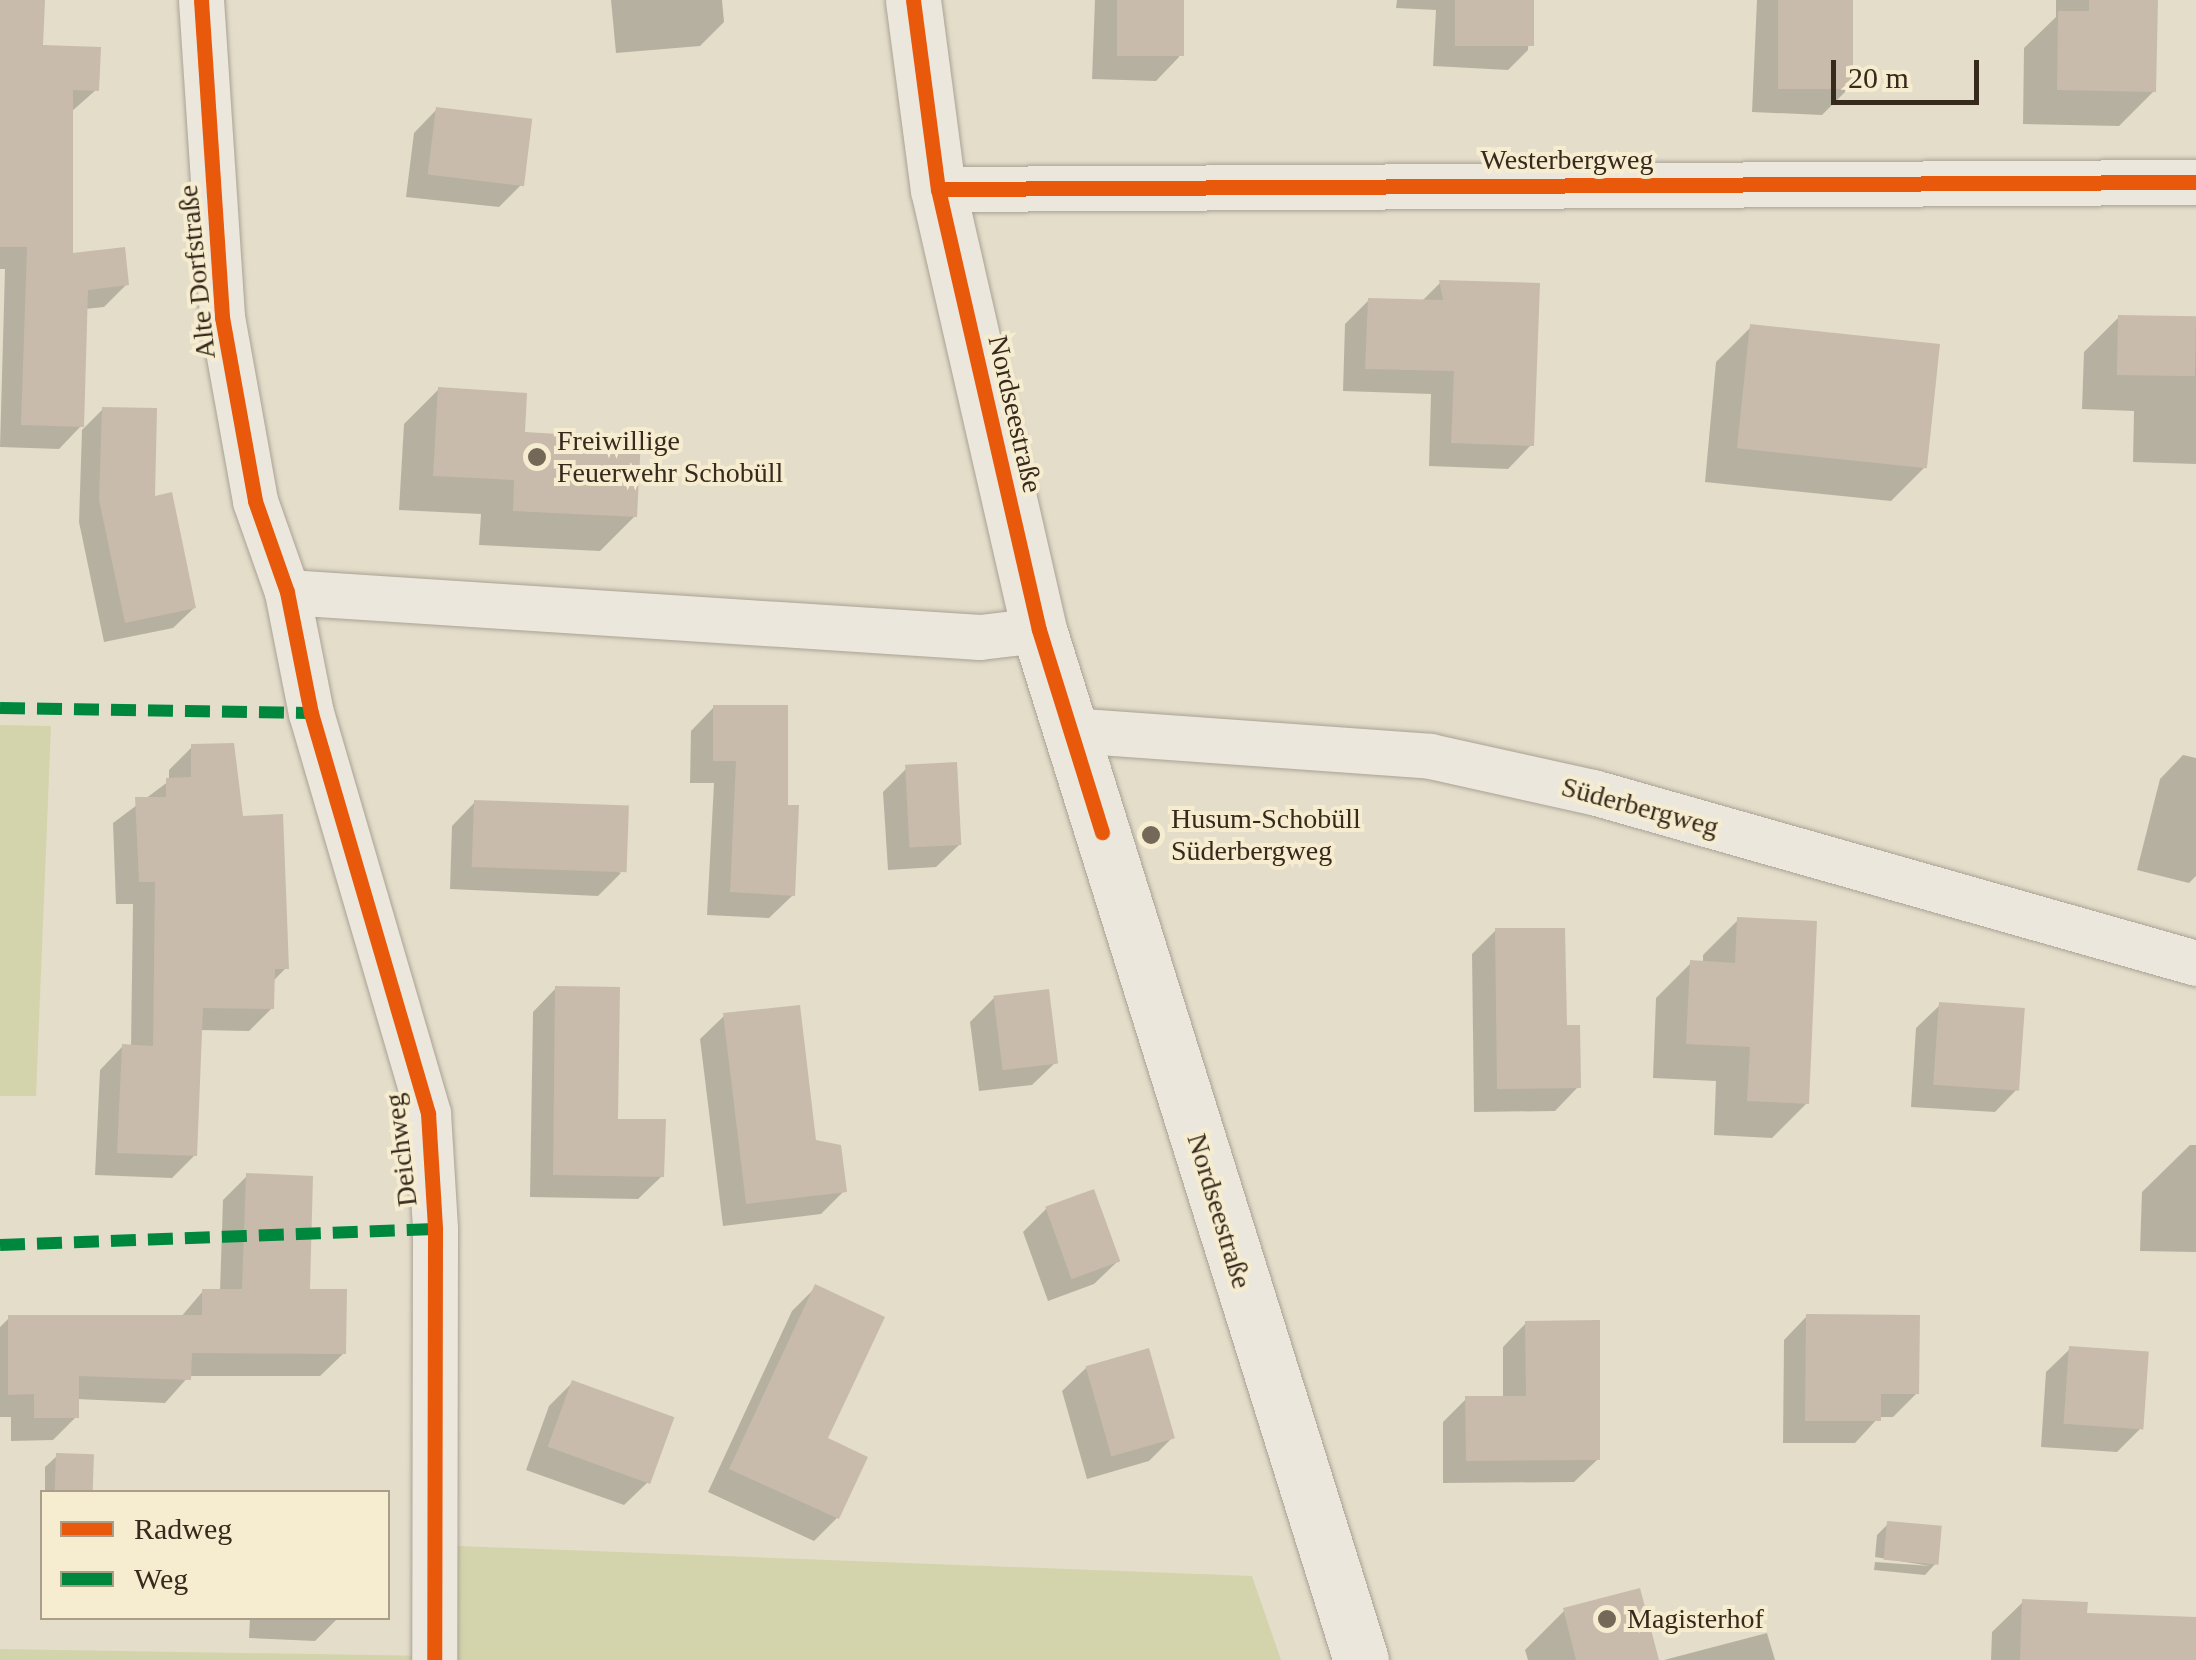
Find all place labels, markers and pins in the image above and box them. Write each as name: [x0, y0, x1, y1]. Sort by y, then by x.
place label: Freiwillige Feuerwehr Schobüll: [557, 424, 783, 490]
marker: Freiwillige Feuerwehr Schobüll: [526, 446, 548, 468]
place label: Husum-Schobüll Süderbergweg: [1171, 802, 1361, 868]
marker: Husum-Schobüll Süderbergweg: [1140, 824, 1162, 846]
place label: Magisterhof: [1627, 1602, 1764, 1636]
marker: Magisterhof: [1596, 1608, 1618, 1630]

